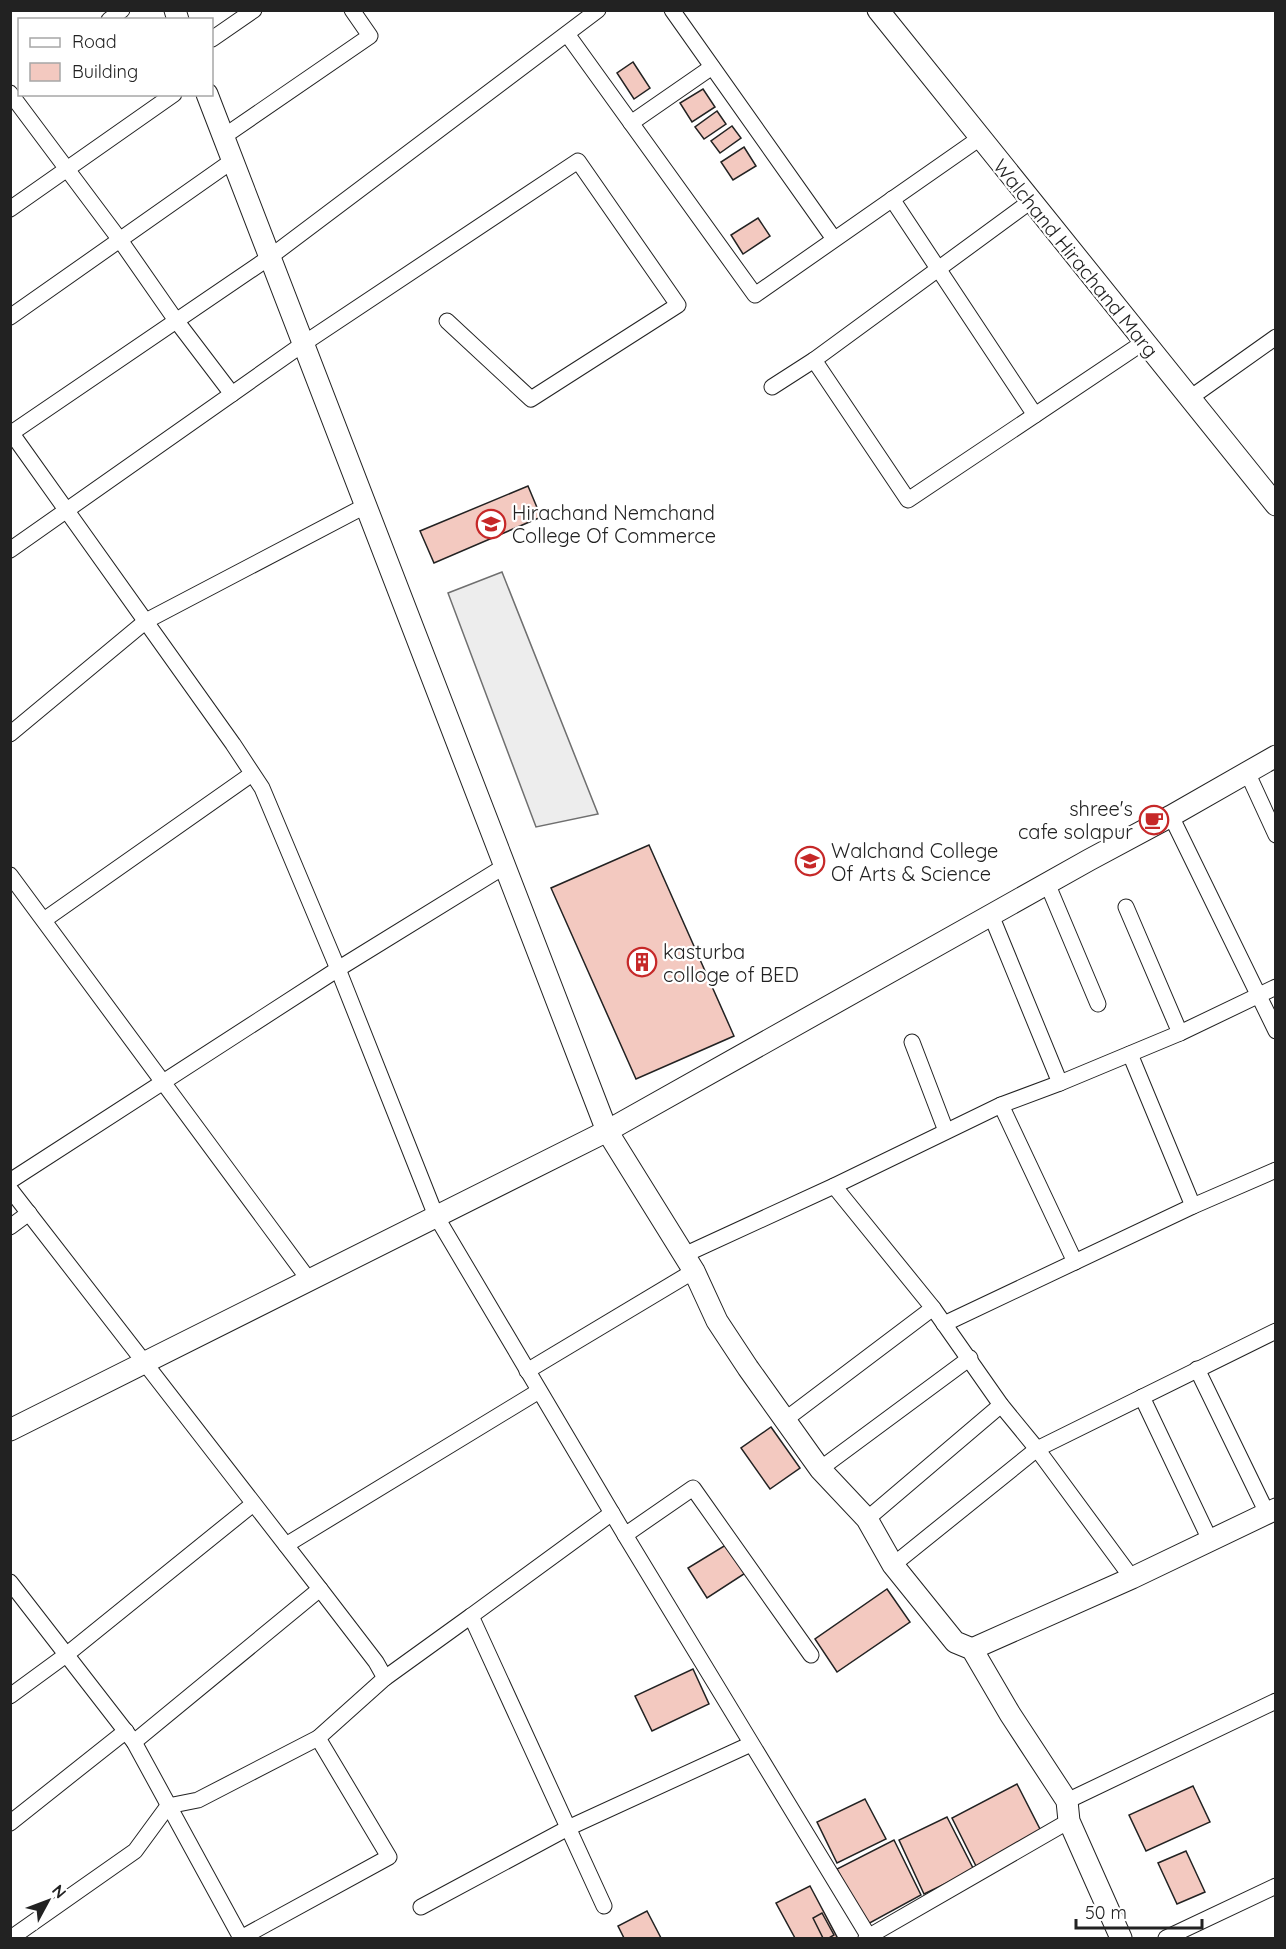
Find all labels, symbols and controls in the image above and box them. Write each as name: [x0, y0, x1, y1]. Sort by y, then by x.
legend: [18, 18, 213, 96]
text: Road: [72, 30, 117, 53]
text: Building: [72, 60, 138, 83]
street label: Walchand Hirachand Marg: [988, 154, 1164, 362]
place label: Hirachand Nemchand College Of Commerce: [512, 500, 716, 548]
school or university icon: Hirachand Nemchand College Of Commerce: [475, 508, 507, 540]
place label: shree's cafe solapur: [1018, 796, 1133, 844]
cafe icon: shree's cafe solapur: [1138, 804, 1170, 836]
place label: Walchand College Of Arts & Science: [831, 838, 998, 886]
school or university icon: Walchand College Of Arts & Science: [794, 845, 826, 877]
place label: kasturba colloge of BED: [663, 939, 799, 987]
building icon: kasturba colloge of BED: [626, 946, 658, 978]
north arrow: [18, 1871, 78, 1931]
text: N: [48, 1880, 71, 1902]
scale bar: [1076, 1892, 1202, 1930]
text: 50 m: [1085, 1901, 1127, 1924]

